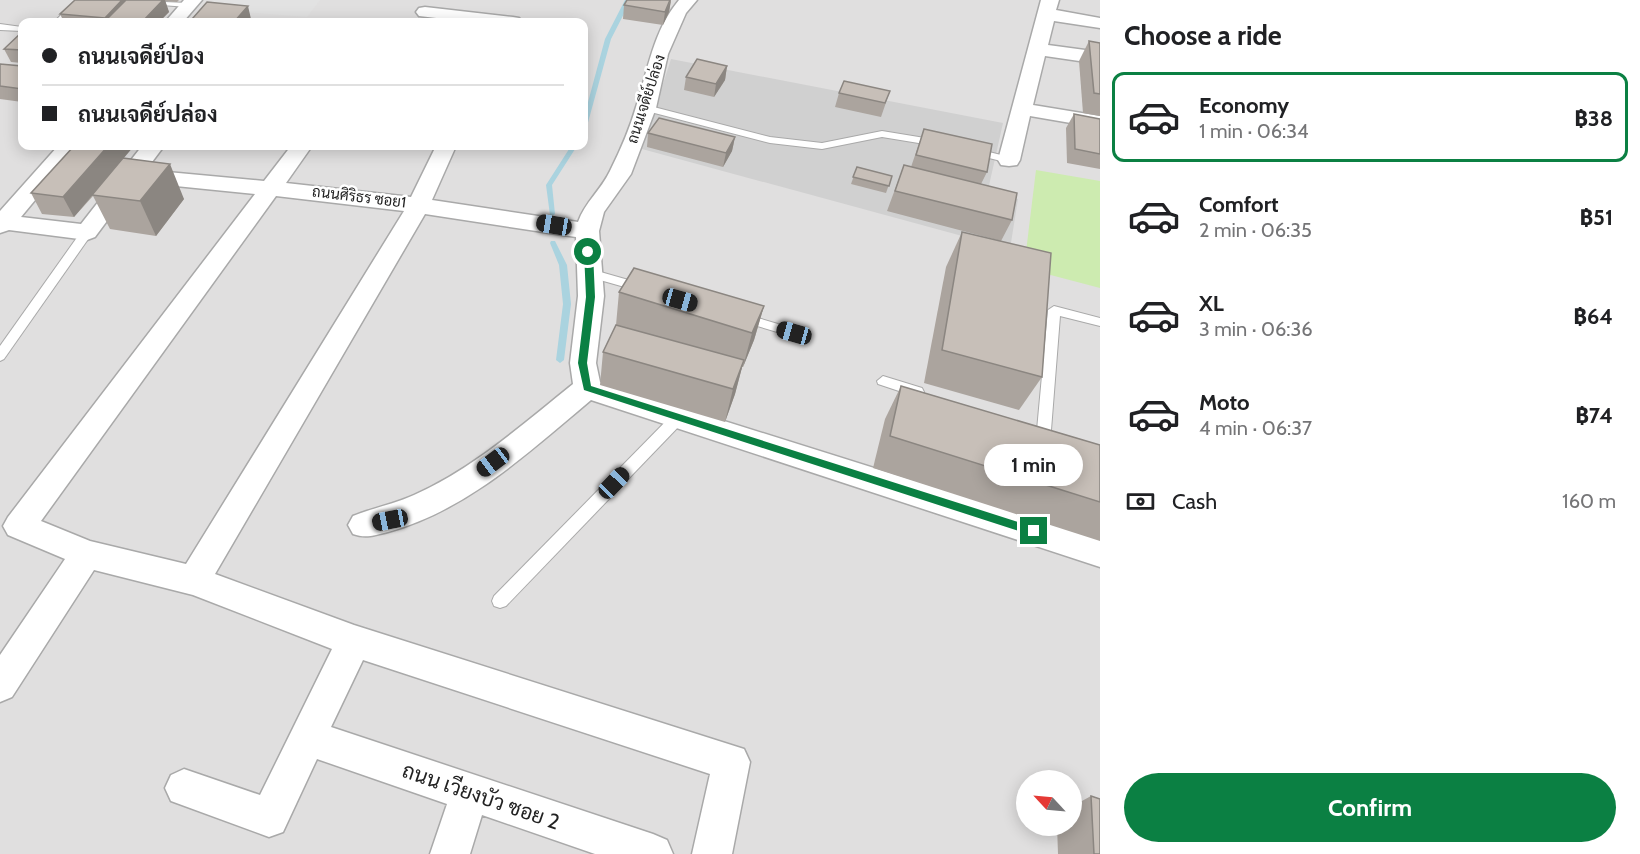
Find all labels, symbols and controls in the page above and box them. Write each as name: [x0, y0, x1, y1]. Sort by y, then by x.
text: Choose a ride: [1124, 19, 1282, 52]
text: ถนนเจดีย์ป่อง: [78, 43, 204, 70]
street label: ถนนเจดีย์ปล่อง: [622, 52, 669, 146]
icon: car: [1127, 90, 1181, 144]
text: Economy: [1199, 92, 1289, 119]
text: ถนนเจดีย์ปล่อง: [78, 101, 218, 128]
text: ฿38: [1574, 105, 1613, 132]
text: 1 min · 06:34: [1199, 119, 1309, 143]
street label: ถนนศิริธร ซอย1: [311, 182, 407, 212]
icon: car: [1127, 189, 1181, 243]
text: Comfort: [1199, 191, 1278, 218]
text: ฿51: [1580, 204, 1613, 231]
car: [535, 213, 573, 237]
text: 2 min · 06:35: [1199, 218, 1312, 242]
route start: [574, 238, 601, 265]
car: [660, 286, 700, 314]
icon: car: [1127, 288, 1181, 342]
text: XL: [1199, 290, 1224, 317]
text: ฿64: [1574, 303, 1613, 330]
text: 3 min · 06:36: [1199, 317, 1313, 341]
car: [774, 319, 814, 347]
icon: car: [1127, 387, 1181, 441]
text: Moto: [1199, 389, 1250, 416]
text: ฿74: [1575, 402, 1613, 429]
text: 4 min · 06:37: [1199, 416, 1312, 440]
car: [473, 444, 513, 480]
callout: 1 min: [984, 444, 1084, 486]
text: 1 min: [1011, 453, 1056, 477]
car: [595, 464, 633, 502]
icon: cash: [1124, 485, 1157, 518]
text: Cash: [1172, 488, 1217, 515]
text: 160 m: [1562, 489, 1616, 513]
car: [371, 508, 409, 532]
route end: [1020, 517, 1047, 544]
street label: ถนน เวียงบัว ซอย 2: [399, 757, 563, 835]
north arrow: [1016, 770, 1082, 836]
map controls: [1016, 770, 1082, 836]
button: Confirm: [1124, 773, 1616, 842]

